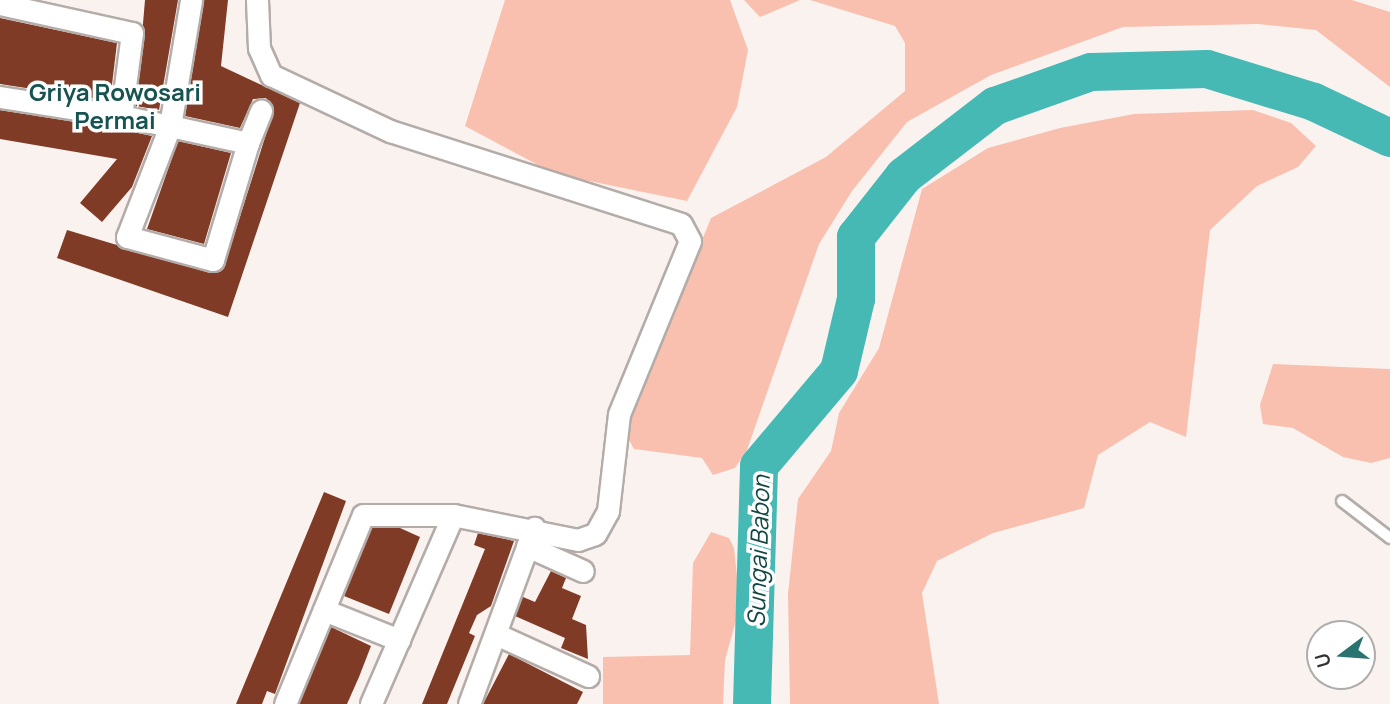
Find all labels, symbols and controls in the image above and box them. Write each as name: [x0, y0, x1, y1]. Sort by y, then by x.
district label: Griya Rowosari Permai: [29, 78, 201, 134]
water label: Sungai Babon: [741, 475, 775, 627]
north arrow: [1306, 620, 1376, 690]
text: U: [1308, 650, 1337, 670]

